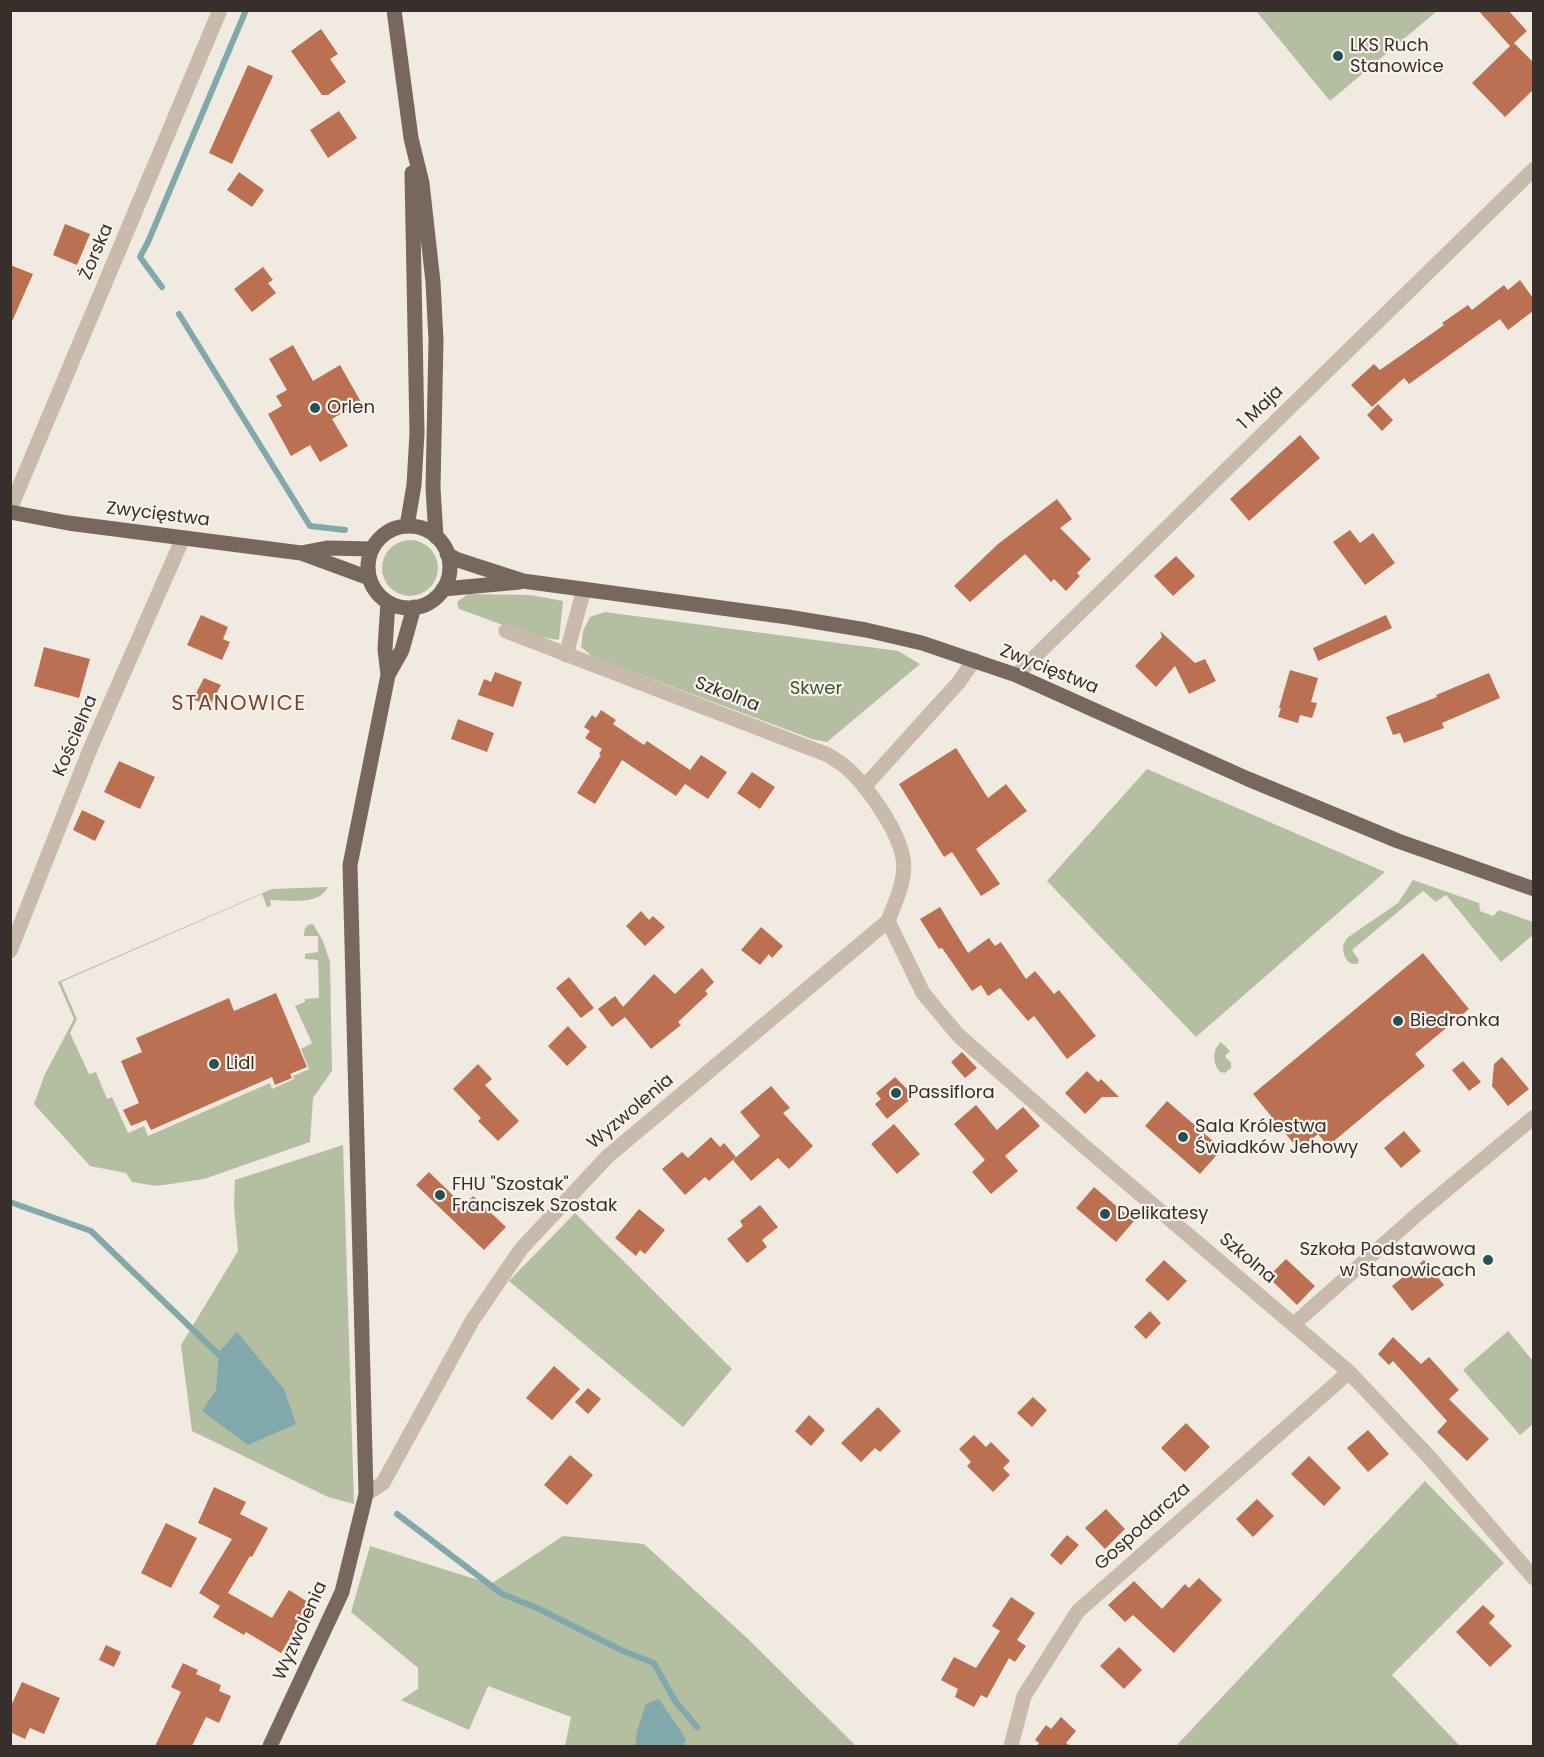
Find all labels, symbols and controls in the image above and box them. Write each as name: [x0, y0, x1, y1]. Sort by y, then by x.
place label: LKS Ruch Stanowice: [1350, 35, 1444, 78]
marker: LKS Ruch Stanowice: [1331, 49, 1345, 63]
street label: Żorska: [76, 221, 118, 283]
street label: 1 Maja: [1234, 381, 1288, 435]
place label: Orlen: [327, 397, 375, 419]
marker: Orlen: [308, 401, 322, 415]
street label: Zwycięstwa: [105, 498, 211, 532]
street label: Zwycięstwa: [997, 641, 1101, 699]
street label: Szkolna: [692, 673, 762, 717]
park label: Skwer: [790, 678, 842, 700]
street label: Kościelna: [49, 692, 103, 780]
district label: STANOWICE: [171, 692, 307, 718]
place label: Biedronka: [1410, 1010, 1500, 1032]
marker: Biedronka: [1391, 1014, 1405, 1028]
place label: Lidl: [226, 1053, 255, 1075]
marker: Lidl: [207, 1057, 221, 1071]
street label: Wyzwolenia: [584, 1070, 678, 1154]
place label: Passiflora: [908, 1082, 995, 1104]
marker: Passiflora: [889, 1086, 903, 1100]
place label: Sala Królestwa Świadków Jehowy: [1195, 1116, 1358, 1158]
marker: Sala Królestwa Świadków Jehowy: [1176, 1130, 1190, 1144]
place label: FHU "Szostak" Franciszek Szostak: [452, 1174, 617, 1216]
marker: FHU "Szostak" Franciszek Szostak: [433, 1188, 447, 1202]
place label: Delikatesy: [1117, 1203, 1208, 1225]
marker: Delikatesy: [1098, 1207, 1112, 1221]
street label: Szkolna: [1214, 1229, 1280, 1289]
place label: Szkoła Podstawowa w Stanowicach: [1300, 1239, 1476, 1282]
marker: Szkoła Podstawowa w Stanowicach: [1481, 1253, 1495, 1267]
street label: Gospodarcza: [1091, 1479, 1195, 1575]
street label: Wyzwolenia: [270, 1578, 332, 1684]

